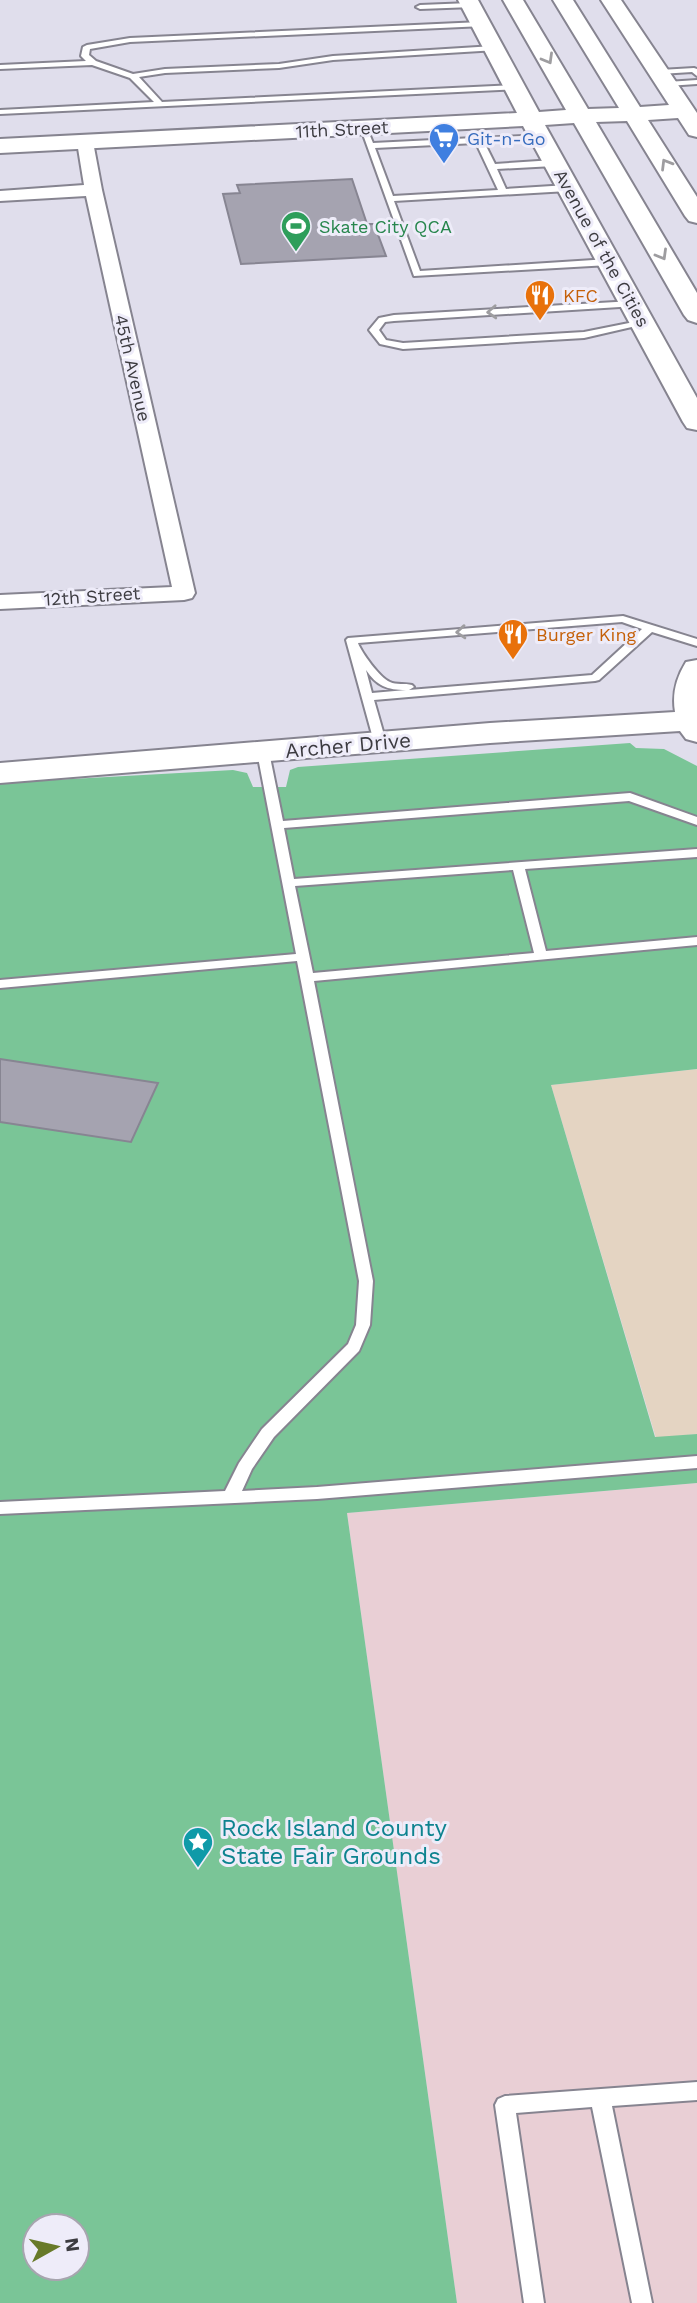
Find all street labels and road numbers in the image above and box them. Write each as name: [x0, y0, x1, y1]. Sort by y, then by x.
street label: 11th Street: [295, 116, 389, 142]
street label: Avenue of the Cities: [550, 165, 654, 331]
street label: 45th Avenue: [110, 312, 156, 424]
street label: 12th Street: [43, 582, 141, 610]
street label: Archer Drive: [284, 727, 412, 763]

